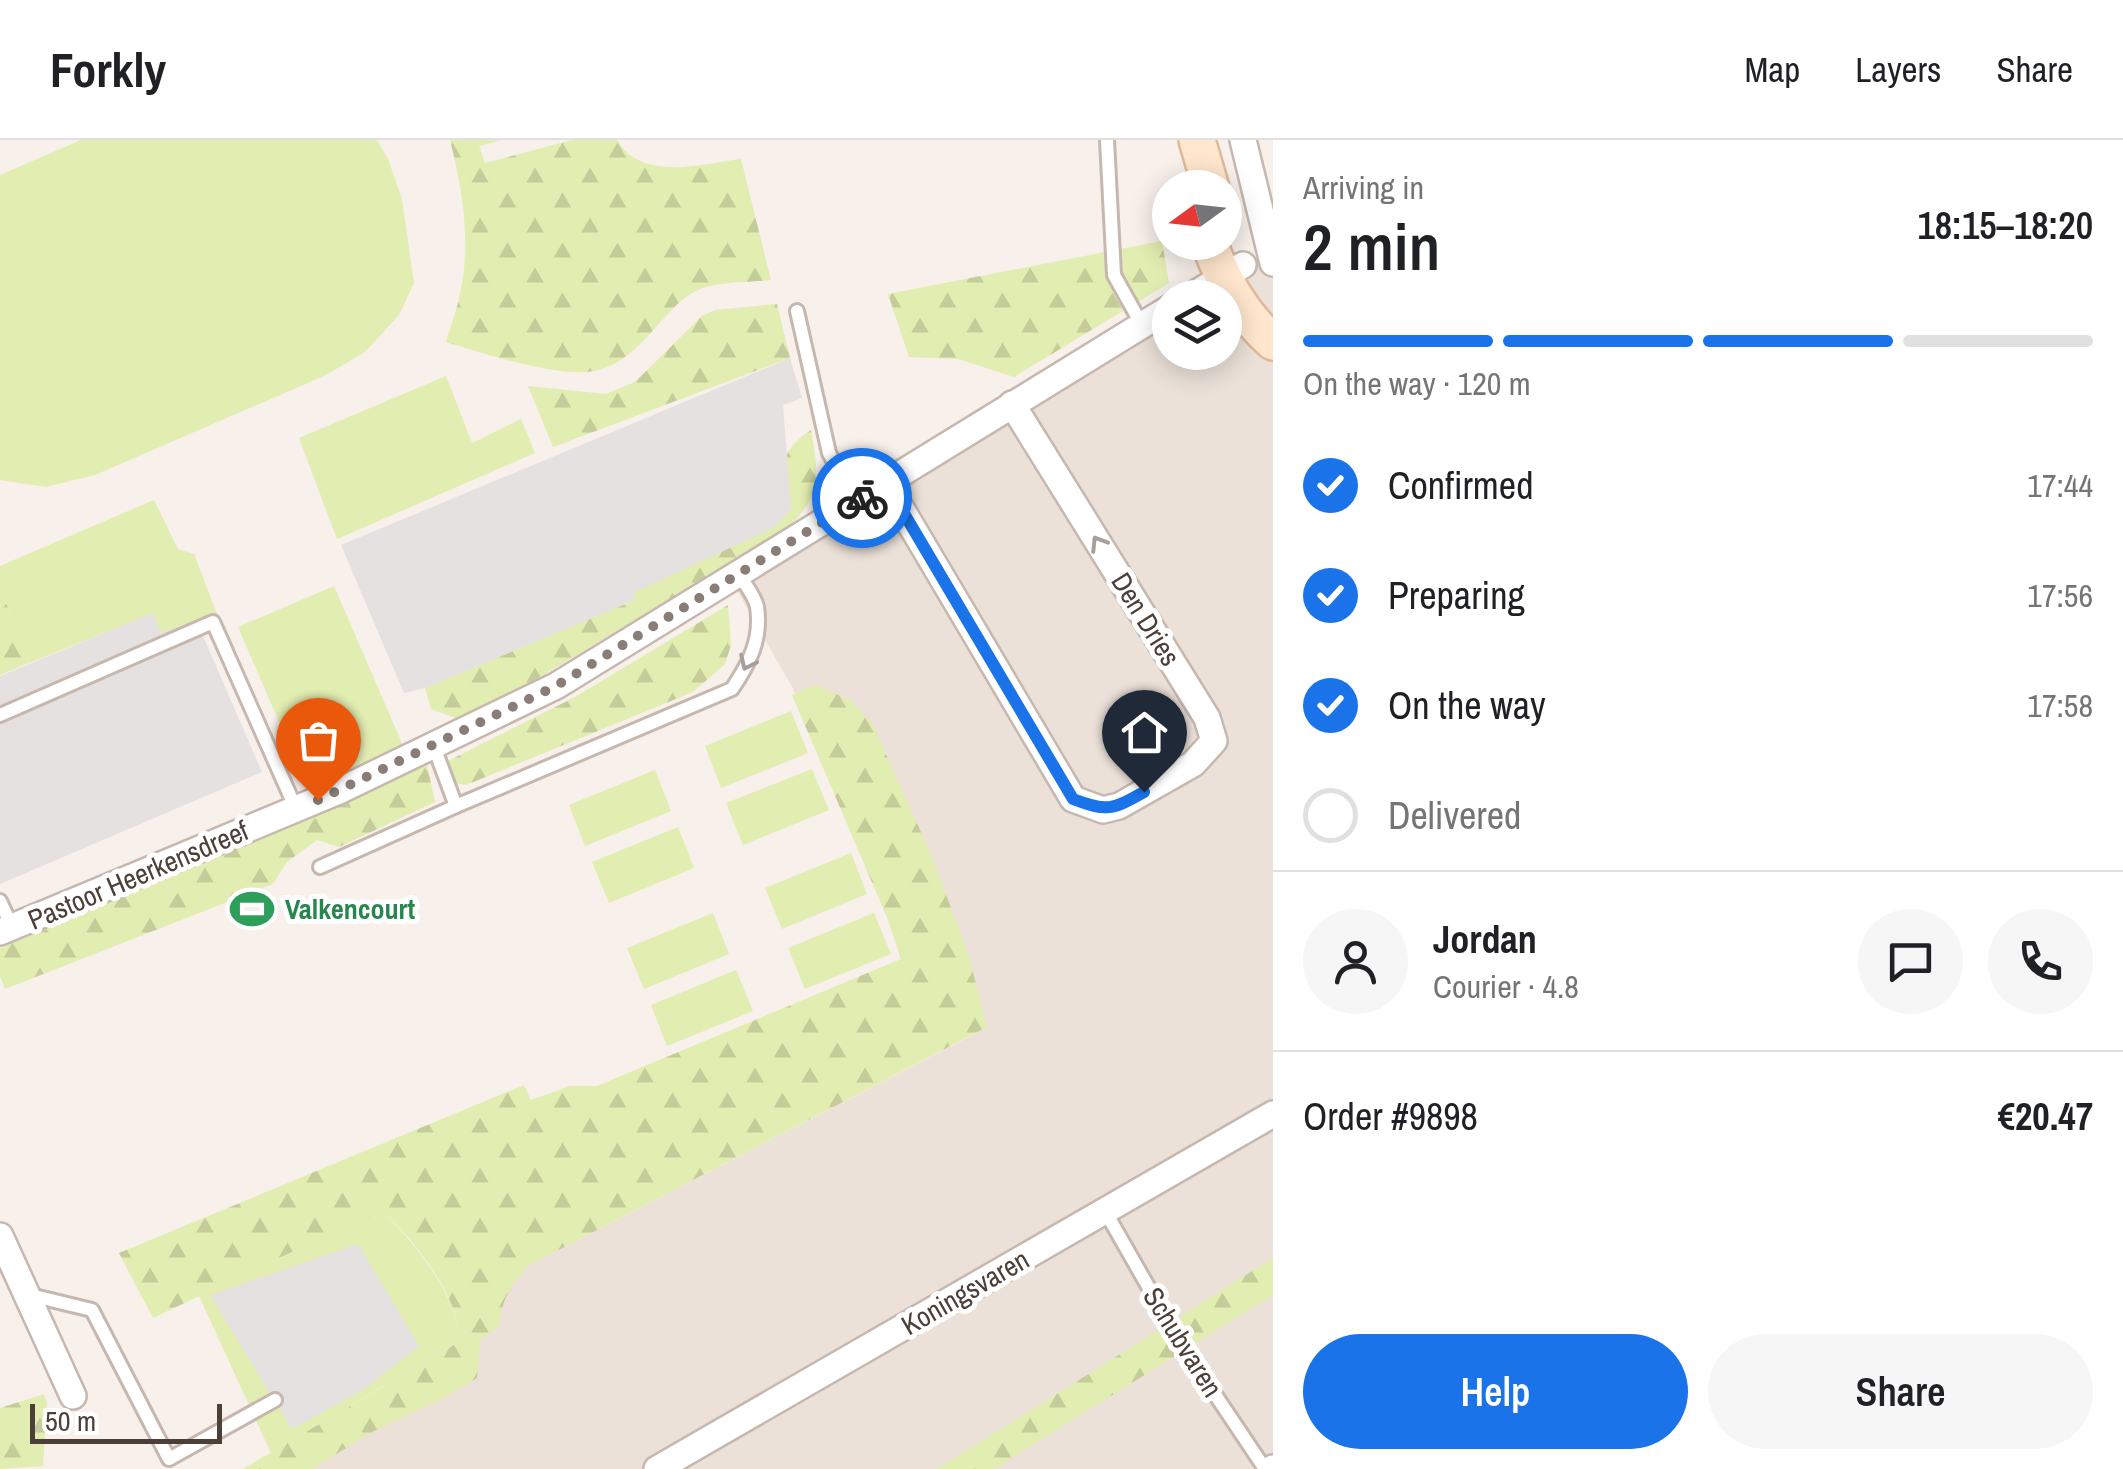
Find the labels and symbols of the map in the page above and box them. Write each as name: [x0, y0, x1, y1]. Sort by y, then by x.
north arrow: [1152, 170, 1242, 260]
courier: [812, 448, 912, 548]
one-way arrow: [1091, 536, 1110, 554]
street label: Den Dries: [1103, 565, 1189, 673]
one-way arrow: [739, 652, 759, 670]
pin: [1102, 690, 1187, 793]
pin: [276, 698, 361, 801]
street label: Pastoor Heerkensdreef: [22, 811, 255, 939]
sports icon: Valkencourt: [228, 885, 276, 933]
place label: Valkencourt: [285, 890, 416, 928]
street label: Koningsvaren: [894, 1240, 1036, 1344]
street label: Schubvaren: [1134, 1280, 1232, 1404]
scale bar: [30, 1399, 222, 1444]

